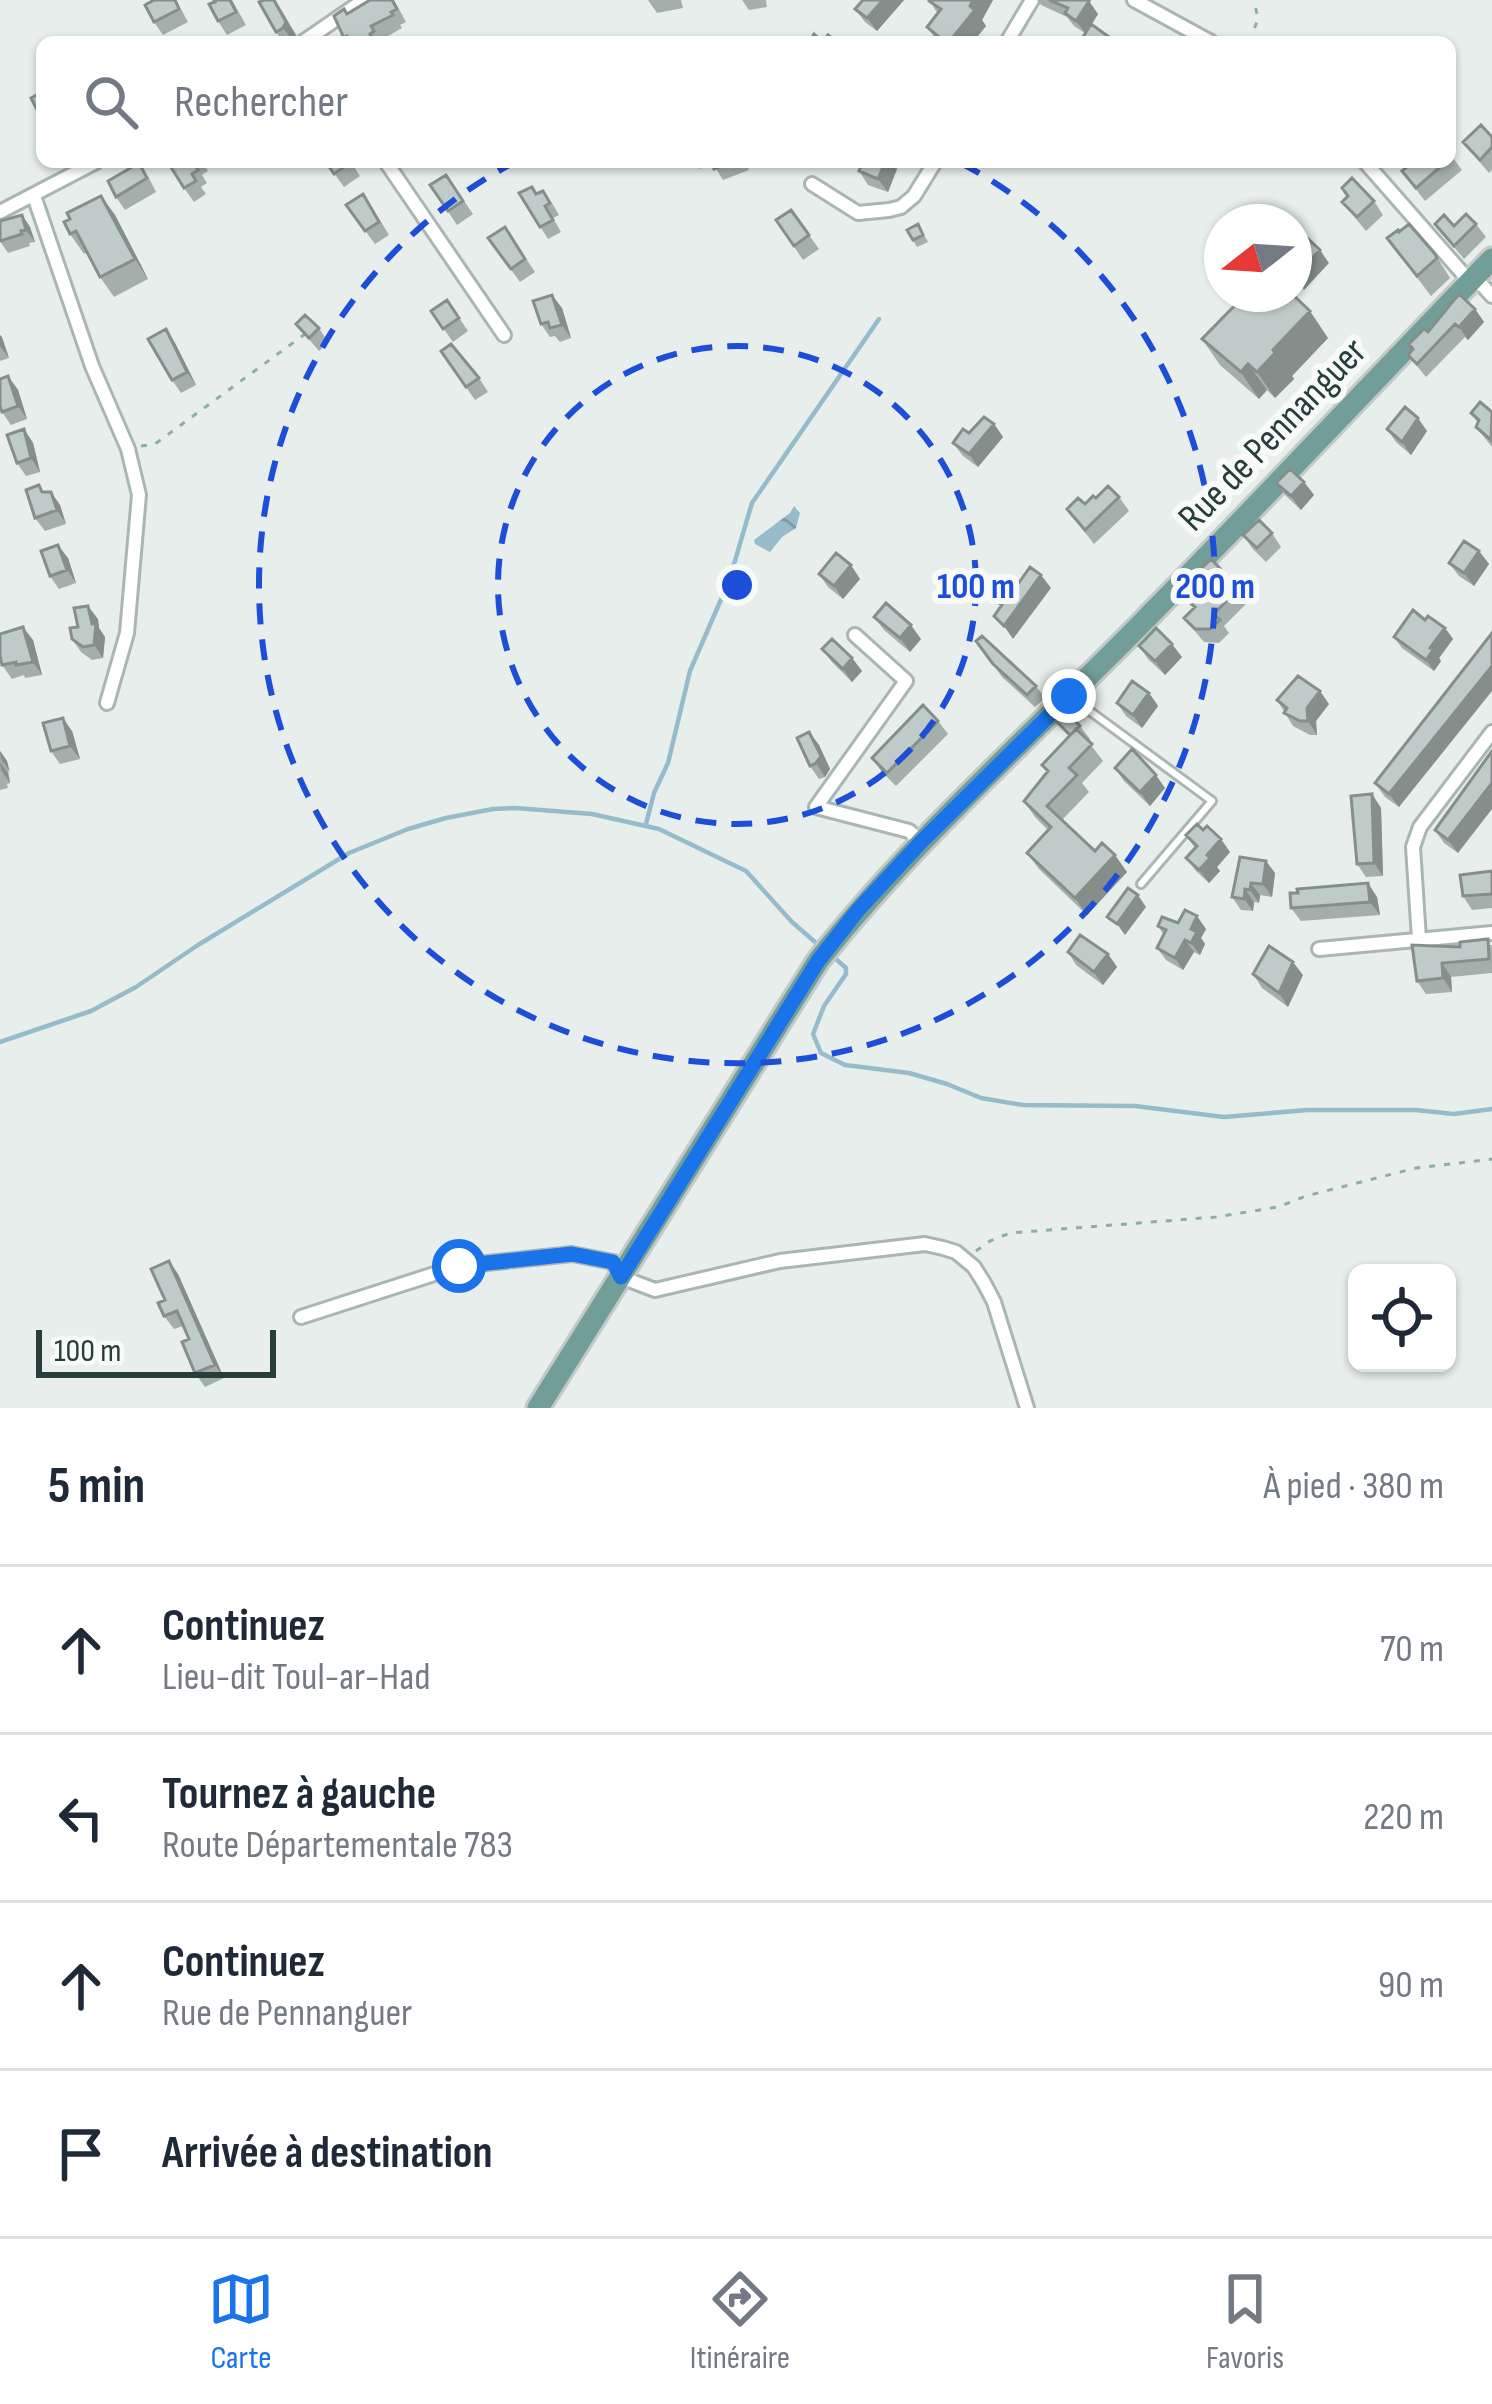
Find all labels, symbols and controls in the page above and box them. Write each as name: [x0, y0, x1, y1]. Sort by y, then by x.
search box: [36, 36, 1456, 168]
icon: search: [78, 69, 144, 135]
text: Rechercher: [174, 75, 348, 130]
north arrow: [1204, 204, 1312, 312]
street label: Rue de Pennanguer: [1169, 329, 1377, 541]
centre of rings: [716, 564, 758, 606]
text: 100 m: [937, 566, 1015, 609]
text: 200 m: [1175, 566, 1255, 609]
route end: [1042, 669, 1096, 723]
route start: [432, 1239, 486, 1293]
map controls: [1348, 1264, 1456, 1372]
button: locate: [1348, 1264, 1456, 1372]
scale bar: [36, 1324, 276, 1377]
text: 100 m: [54, 1331, 121, 1371]
text: 5 min: [48, 1456, 145, 1517]
text: À pied · 380 m: [1264, 1463, 1444, 1510]
text: Continuez: [162, 1599, 325, 1654]
icon: ahead: [48, 1617, 114, 1683]
text: 70 m: [1380, 1626, 1444, 1673]
text: Lieu-dit Toul-ar-Had: [162, 1654, 430, 1701]
text: Tournez à gauche: [162, 1767, 436, 1822]
icon: left: [48, 1785, 114, 1851]
text: 220 m: [1363, 1794, 1444, 1841]
text: Route Départementale 783: [162, 1822, 513, 1869]
text: Continuez: [162, 1935, 325, 1990]
icon: ahead: [48, 1953, 114, 2019]
text: 90 m: [1378, 1962, 1444, 2009]
text: Rue de Pennanguer: [162, 1990, 412, 2037]
icon: arrive: [48, 2121, 114, 2187]
text: Arrivée à destination: [162, 2126, 492, 2181]
tab: Carte: [208, 2266, 274, 2378]
tab: Itinéraire: [690, 2266, 790, 2378]
tab: Favoris: [1206, 2266, 1284, 2378]

